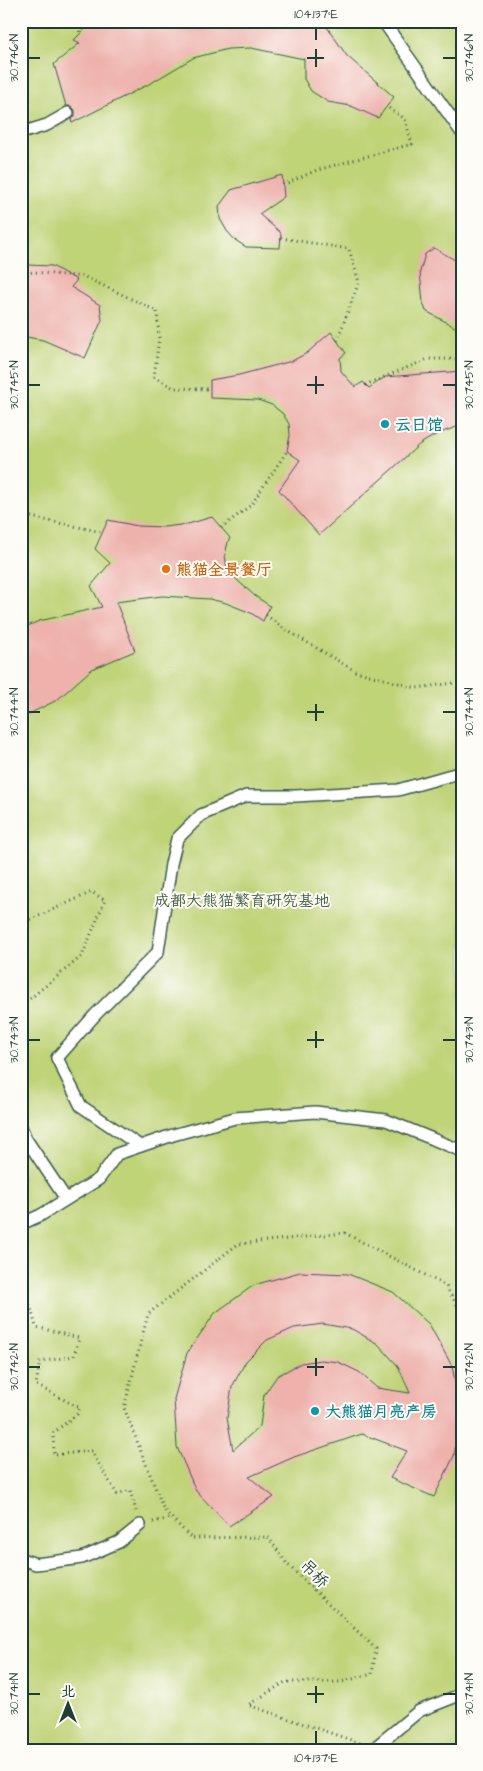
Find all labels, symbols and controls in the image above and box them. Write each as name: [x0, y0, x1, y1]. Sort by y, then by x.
text: 104.137°E: [294, 6, 338, 23]
text: 30.746°N: [6, 33, 23, 82]
text: 30.746°N: [461, 33, 478, 82]
text: 30.745°N: [6, 360, 23, 410]
text: 30.745°N: [461, 360, 478, 410]
place label: 云日馆: [395, 414, 443, 436]
marker: 云日馆: [379, 418, 391, 430]
place label: 熊猫全景餐厅: [176, 559, 272, 581]
marker: 熊猫全景餐厅: [160, 563, 172, 575]
text: 30.744°N: [6, 687, 23, 737]
text: 30.744°N: [461, 687, 478, 737]
park label: 成都大熊猫繁育研究基地: [154, 890, 330, 912]
text: 30.743°N: [6, 1016, 23, 1064]
text: 30.743°N: [461, 1016, 478, 1064]
text: 30.742°N: [6, 1343, 23, 1391]
text: 30.742°N: [461, 1343, 478, 1391]
place label: 大熊猫月亮产房: [325, 1401, 437, 1423]
marker: 大熊猫月亮产房: [309, 1405, 321, 1417]
street label: 吊桥: [295, 1555, 333, 1593]
text: 30.741°N: [6, 1672, 23, 1715]
text: 30.741°N: [461, 1672, 478, 1715]
north arrow: [42, 1678, 92, 1728]
text: 北: [61, 1682, 75, 1702]
text: 104.137°E: [294, 1750, 338, 1767]

